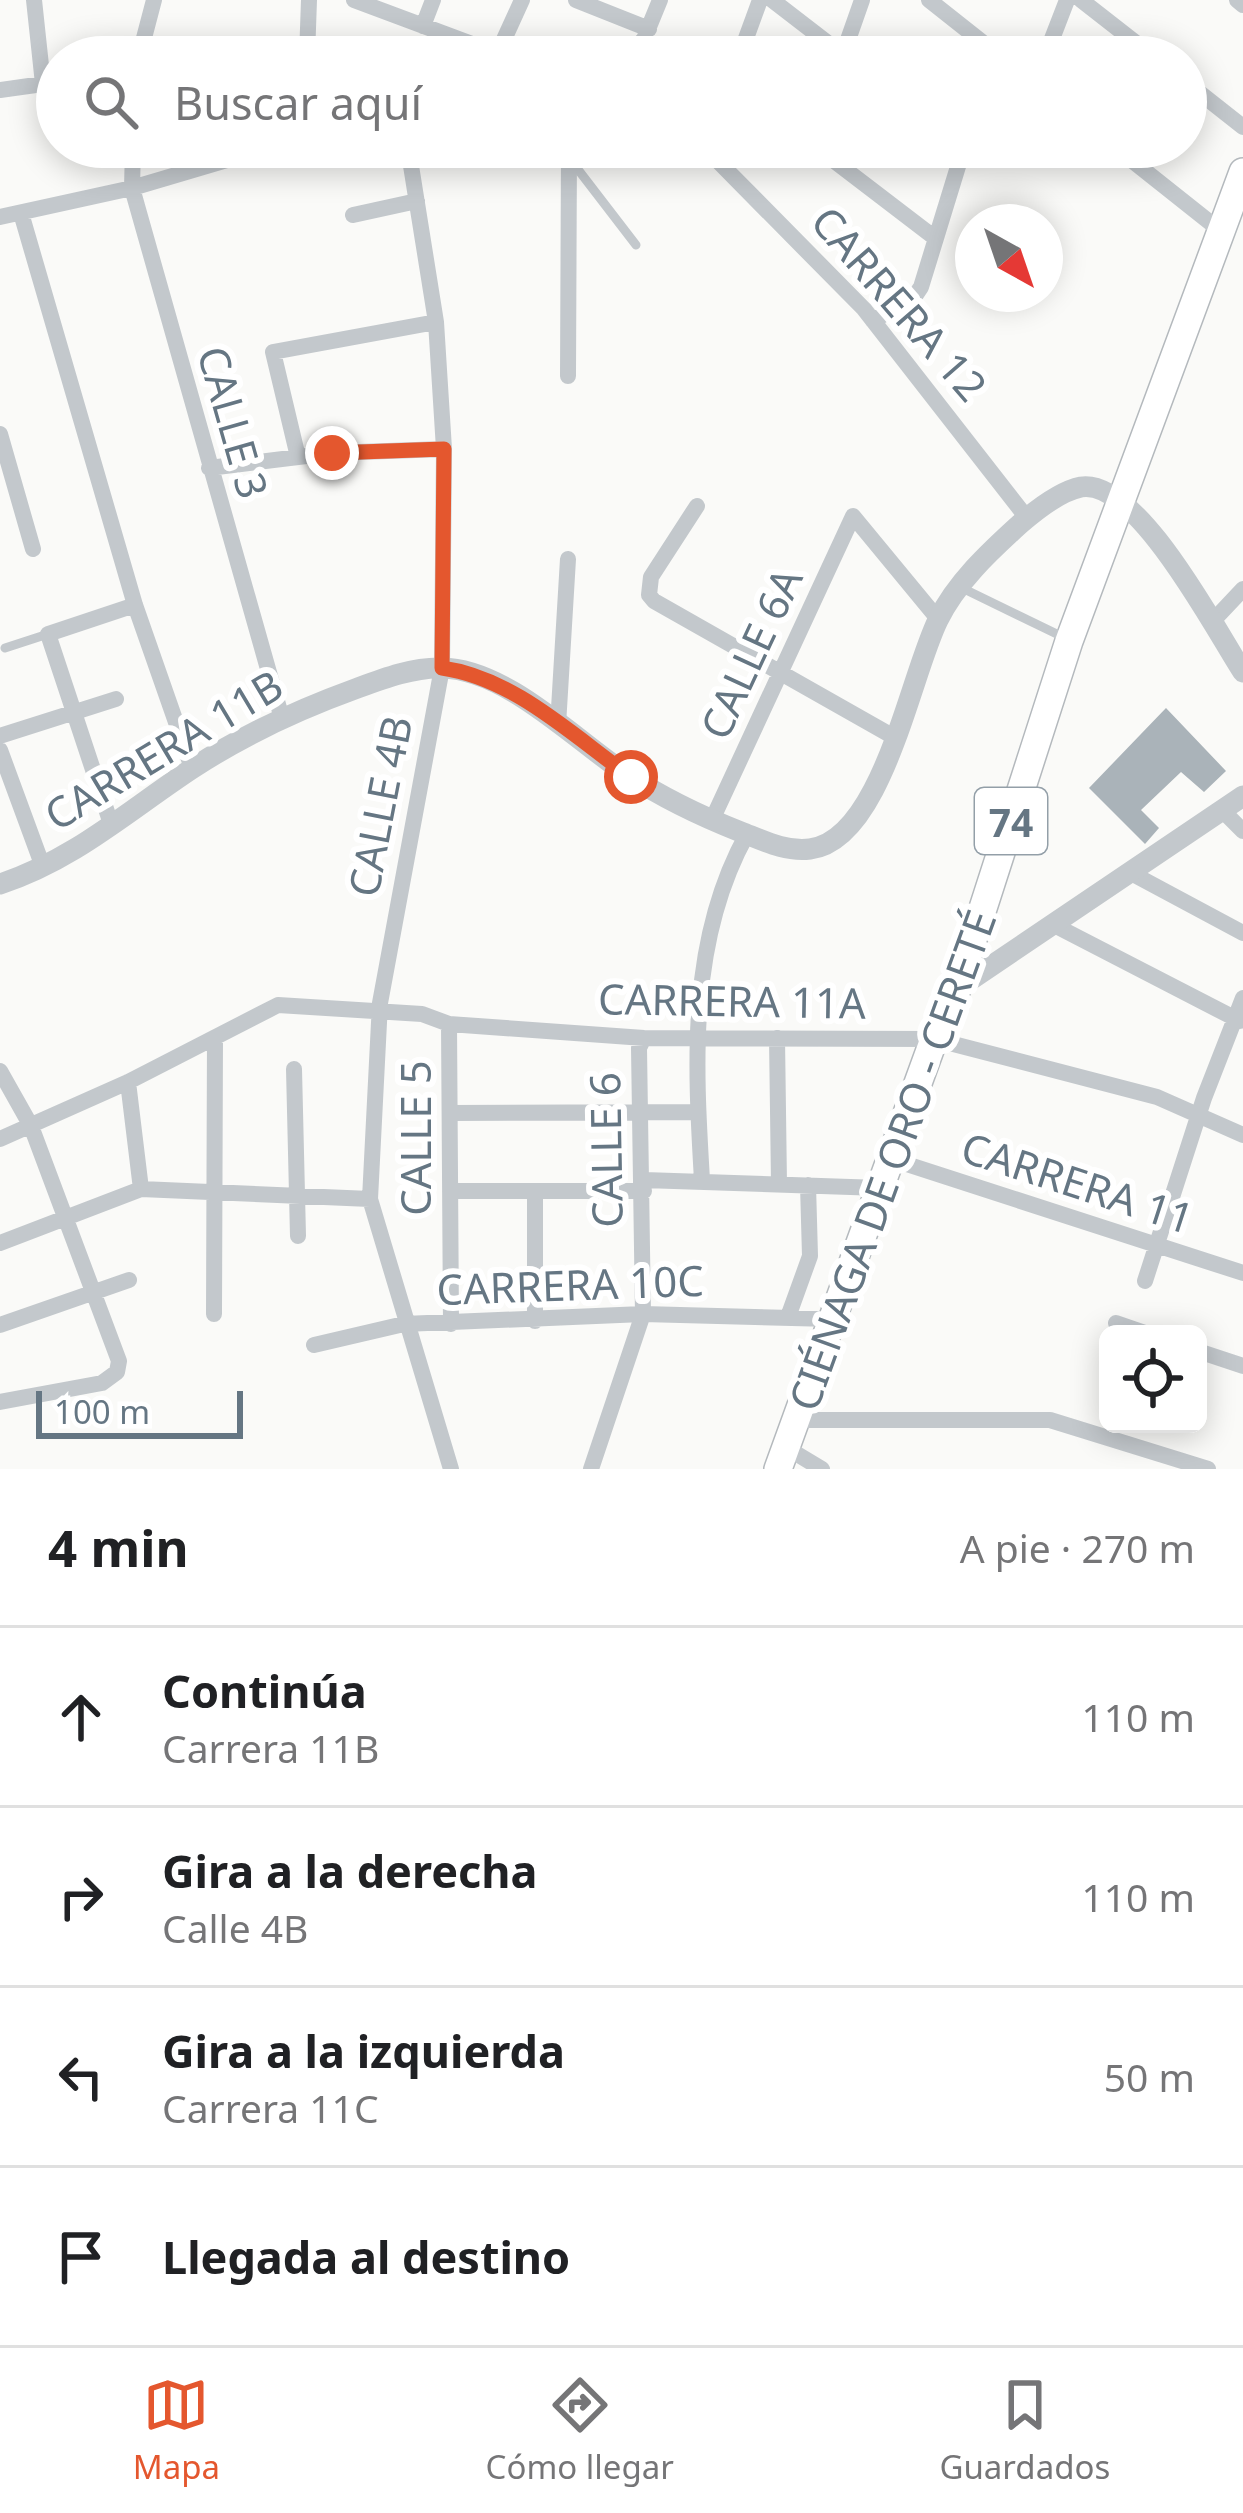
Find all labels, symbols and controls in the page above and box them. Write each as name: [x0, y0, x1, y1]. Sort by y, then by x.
search box: [36, 36, 1207, 168]
icon: search: [78, 69, 144, 135]
text: Buscar aquí: [174, 72, 422, 133]
street label: CARRERA 12: [799, 193, 1001, 413]
north arrow: [955, 204, 1063, 312]
street label: CALLE 3: [185, 339, 283, 505]
route end: [305, 426, 359, 480]
street label: CALLE 6A: [686, 558, 814, 748]
street label: CARRERA 11B: [33, 655, 293, 843]
street label: CALLE 4B: [334, 711, 424, 901]
route start: [604, 750, 658, 804]
road number: 74: [975, 788, 1047, 854]
street label: CIÉNAGA DE ORO - CERETÉ: [774, 902, 1008, 1418]
street label: CARRERA 11A: [598, 969, 867, 1031]
street label: CALLE 5: [386, 1060, 443, 1216]
street label: CALLE 6: [575, 1072, 635, 1228]
street label: CARRERA 11: [955, 1118, 1201, 1246]
street label: CARRERA 10C: [435, 1251, 705, 1317]
map controls: [1099, 1325, 1207, 1433]
button: locate: [1099, 1325, 1207, 1433]
scale bar: [36, 1385, 243, 1438]
text: 100 m: [54, 1389, 150, 1434]
text: 4 min: [48, 1512, 189, 1582]
text: A pie · 270 m: [960, 1521, 1195, 1574]
text: Continúa: [162, 1660, 367, 1721]
icon: ahead: [48, 1684, 114, 1750]
text: 110 m: [1081, 1690, 1195, 1743]
text: Carrera 11B: [162, 1721, 379, 1774]
text: Gira a la derecha: [162, 1840, 537, 1901]
icon: right: [48, 1864, 114, 1930]
text: 110 m: [1081, 1870, 1195, 1923]
text: Calle 4B: [162, 1901, 308, 1954]
text: Gira a la izquierda: [162, 2020, 565, 2081]
icon: left: [48, 2044, 114, 2110]
text: 50 m: [1104, 2050, 1195, 2103]
text: Carrera 11C: [162, 2081, 379, 2134]
icon: arrive: [48, 2224, 114, 2290]
text: Llegada al destino: [162, 2226, 570, 2287]
tab: Mapa: [133, 2372, 220, 2489]
tab: Cómo llegar: [486, 2372, 674, 2489]
tab: Guardados: [939, 2372, 1110, 2489]

